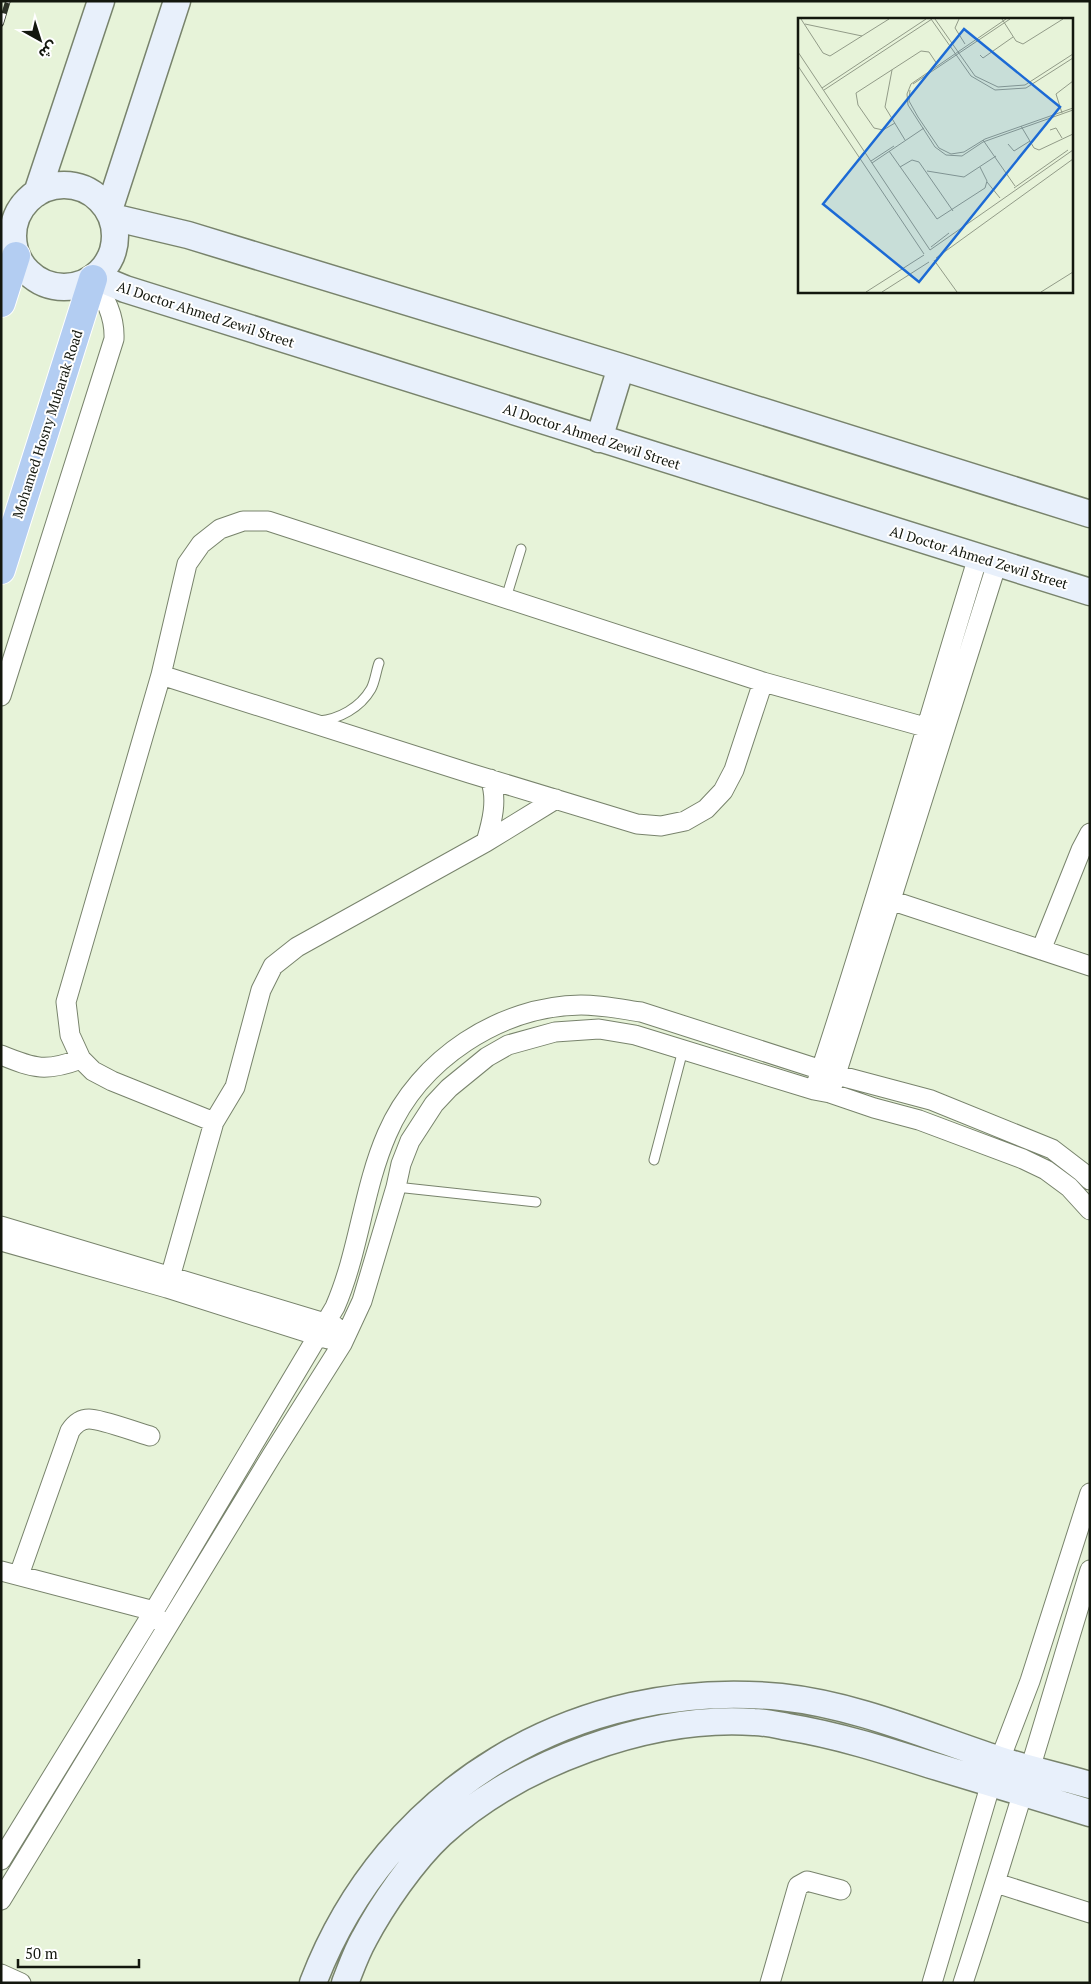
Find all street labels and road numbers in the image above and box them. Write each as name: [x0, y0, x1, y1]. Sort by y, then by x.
street label: Al Doctor Ahmed Zewil Street: [115, 276, 298, 352]
street label: Mohamed Hosny Mubarak Road: [7, 327, 87, 521]
street label: Al Doctor Ahmed Zewil Street: [501, 398, 684, 474]
street label: Al Doctor Ahmed Zewil Street: [888, 521, 1071, 593]

